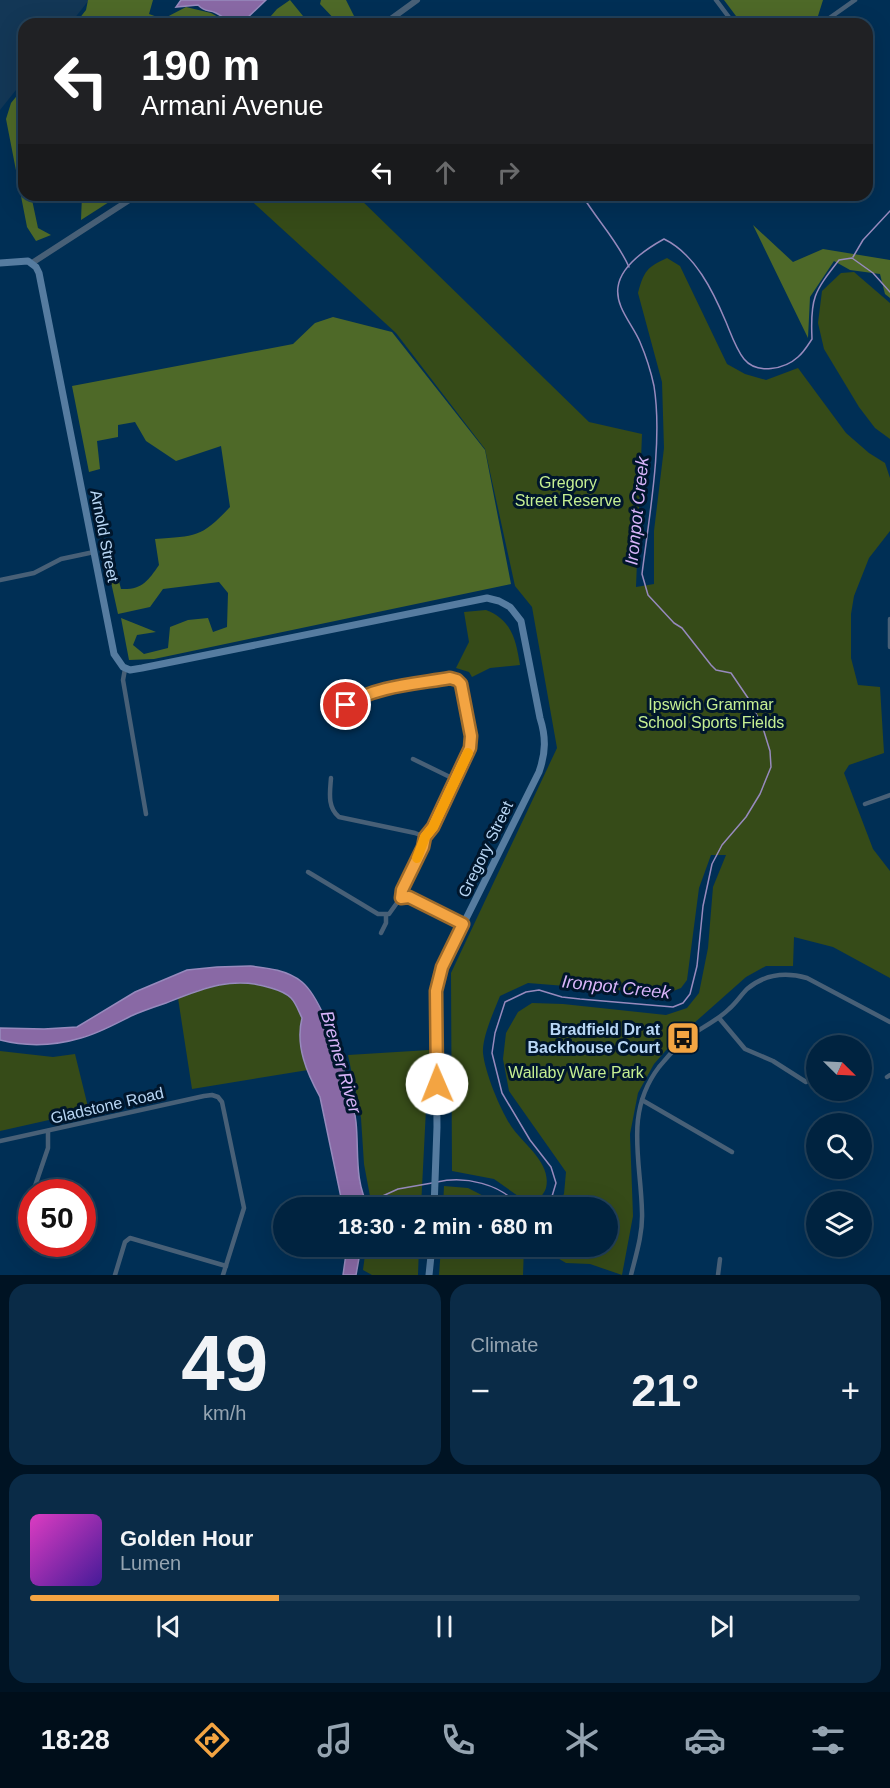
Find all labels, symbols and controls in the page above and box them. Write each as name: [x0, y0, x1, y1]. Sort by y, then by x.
icon: left: [42, 42, 120, 120]
text: 190 m: [141, 42, 260, 89]
text: Armani Avenue: [141, 91, 324, 121]
icon: left: [366, 156, 399, 189]
icon: ahead: [429, 156, 462, 189]
icon: right: [492, 156, 525, 189]
water label: Ironpot Creek: [621, 455, 653, 566]
park label: Gregory Street Reserve: [515, 474, 621, 509]
street label: Arnold Street: [87, 489, 122, 584]
pin: [320, 679, 371, 730]
icon: arrive: [329, 688, 362, 721]
park label: Ipswich Grammar School Sports Fields: [638, 696, 784, 731]
street label: Gregory Street: [455, 798, 516, 900]
water label: Ironpot Creek: [561, 971, 672, 1003]
water label: Bremer River: [317, 1008, 366, 1117]
bus stop icon: Bradfield Dr at Backhouse Court: [665, 1020, 701, 1056]
place label: Bradfield Dr at Backhouse Court: [528, 1021, 661, 1056]
north arrow: [806, 1035, 872, 1101]
map controls: [806, 1035, 872, 1257]
position arrow: [405, 1052, 469, 1116]
park label: Wallaby Ware Park: [508, 1064, 645, 1081]
street label: Gladstone Road: [49, 1084, 165, 1127]
button: search: [806, 1113, 872, 1179]
speed limit sign: 50: [18, 1179, 96, 1257]
button: layers: [806, 1191, 872, 1257]
text: 18:30 · 2 min · 680 m: [338, 1214, 553, 1239]
text: 49: [181, 1319, 268, 1407]
text: Climate: [471, 1334, 538, 1356]
text: 21°: [631, 1365, 699, 1416]
text: −: [471, 1372, 490, 1409]
text: +: [841, 1372, 860, 1409]
text: km/h: [203, 1402, 246, 1424]
text: Golden Hour: [120, 1526, 253, 1551]
text: Lumen: [120, 1552, 181, 1574]
icon: previous: [152, 1610, 185, 1643]
icon: pause: [428, 1610, 461, 1643]
icon: next: [705, 1610, 738, 1643]
icon: directions: [191, 1719, 233, 1761]
icon: music: [314, 1719, 356, 1761]
icon: phone: [437, 1719, 479, 1761]
icon: climate: [561, 1719, 603, 1761]
icon: car: [684, 1719, 726, 1761]
icon: filters: [807, 1719, 849, 1761]
text: 18:28: [41, 1725, 110, 1755]

